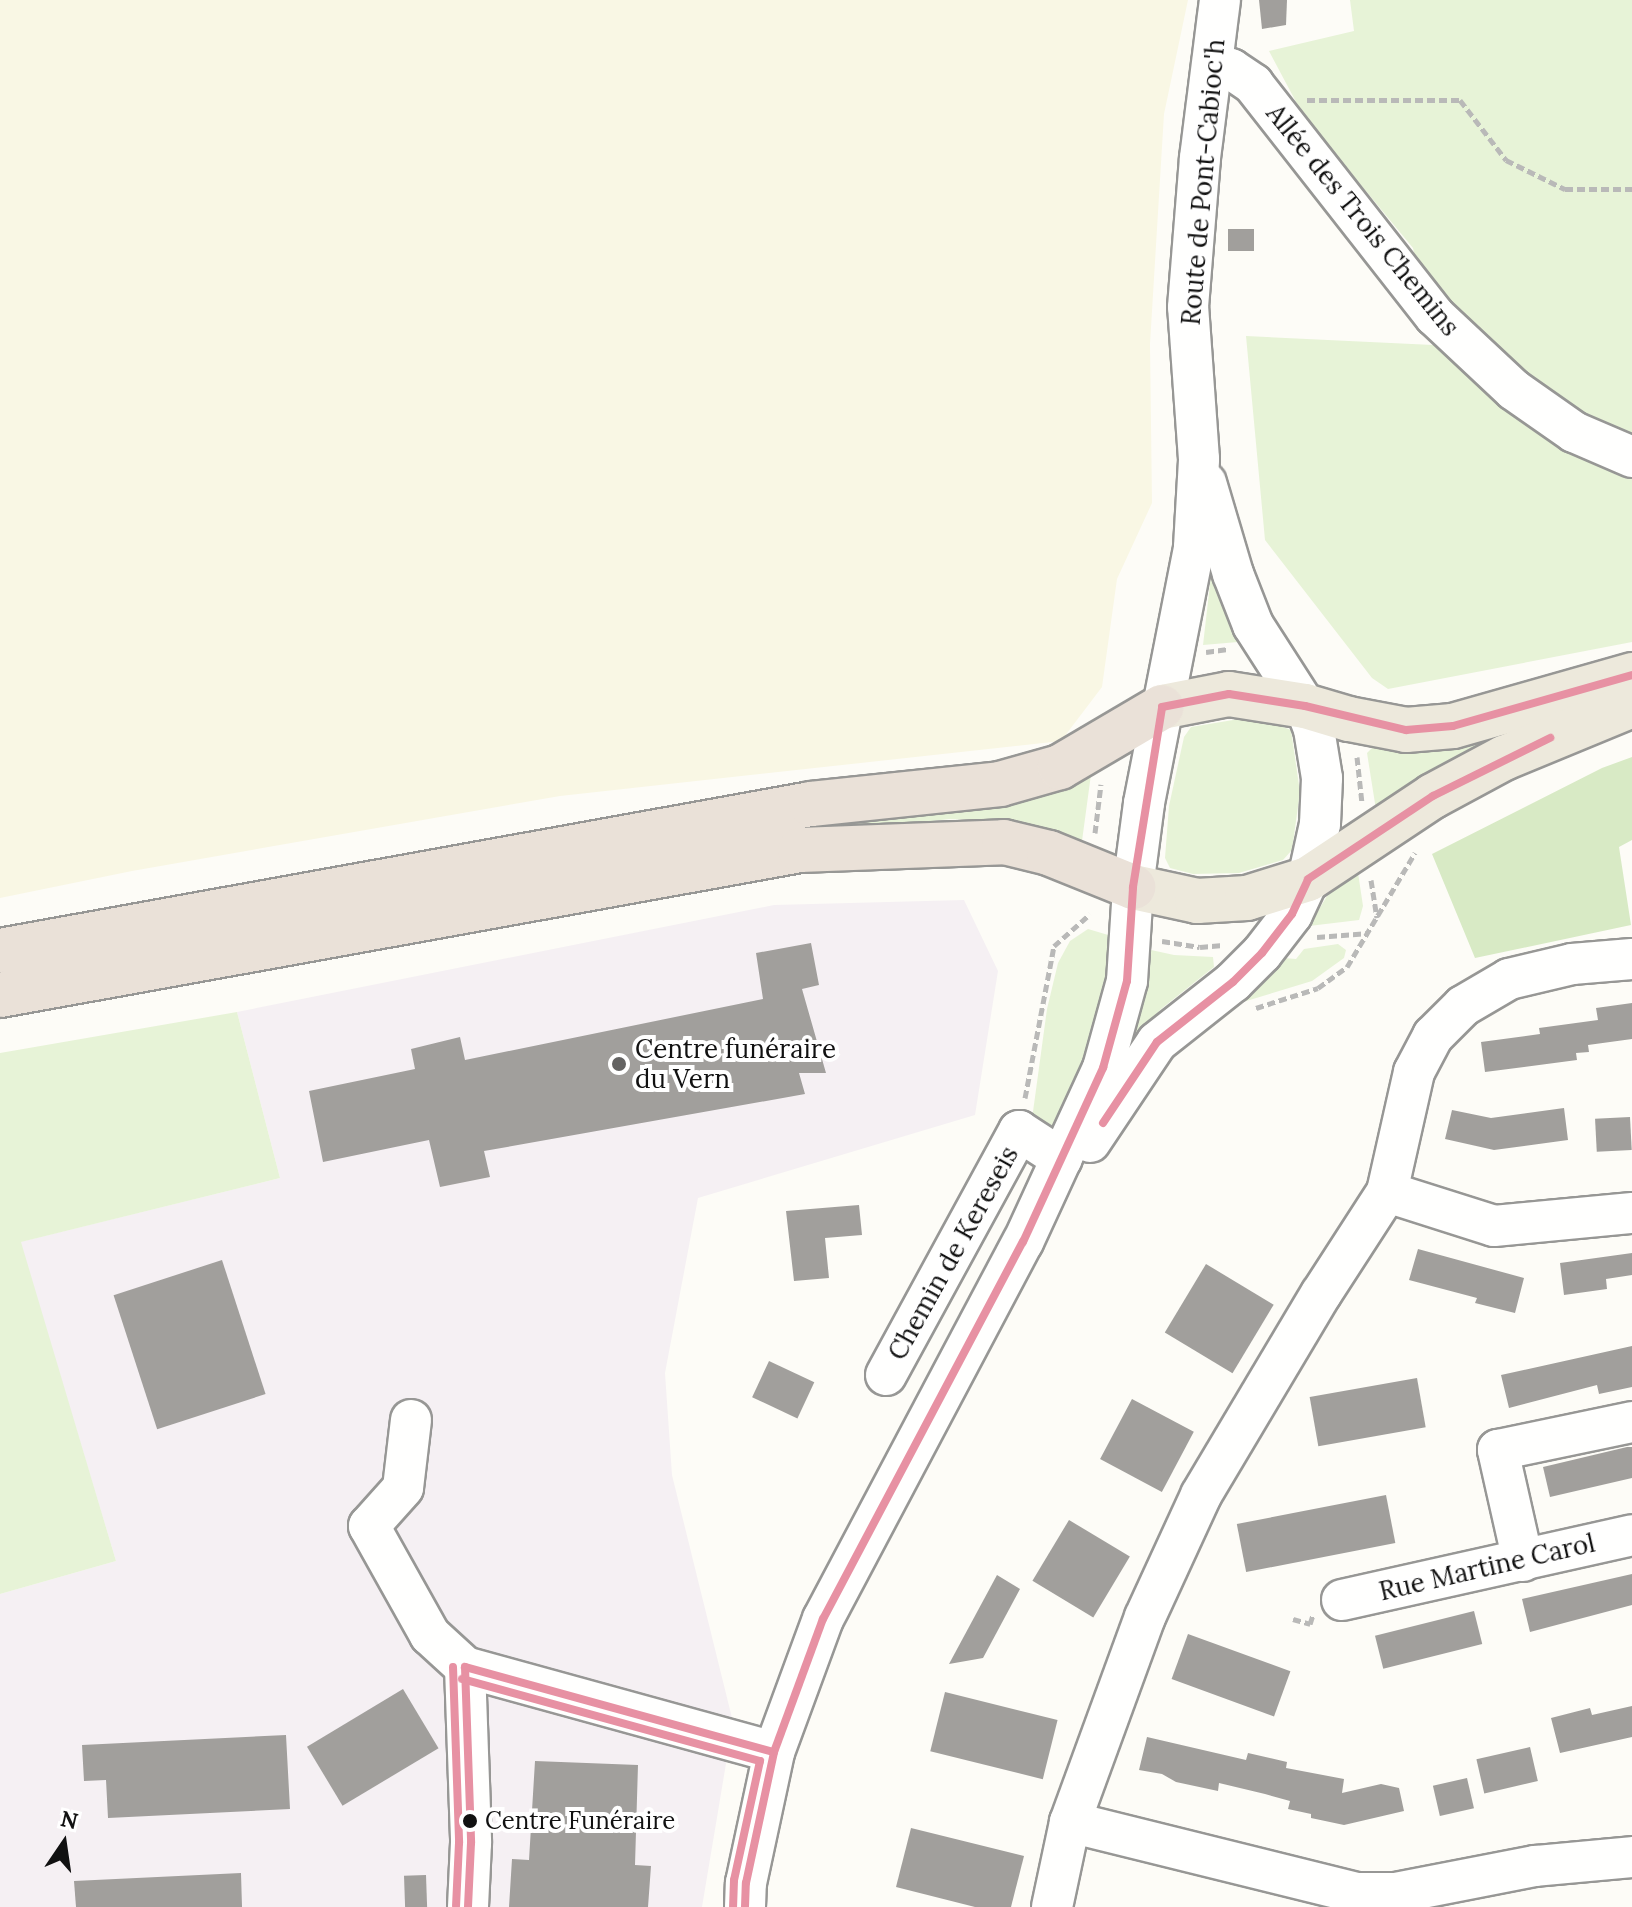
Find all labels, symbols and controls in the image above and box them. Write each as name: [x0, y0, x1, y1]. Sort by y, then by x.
street label: Route de Pont-Cabioc'h: [1175, 37, 1231, 327]
street label: Allée des Trois Chemins: [1260, 98, 1466, 342]
place label: Centre funéraire du Vern: [635, 1033, 836, 1094]
marker: Centre funéraire du Vern: [610, 1055, 628, 1073]
street label: Chemin de Kereseis: [881, 1141, 1025, 1365]
street label: Rue Martine Carol: [1376, 1527, 1598, 1607]
north arrow: [24, 1803, 104, 1883]
text: N: [58, 1804, 81, 1835]
place label: Centre Funéraire: [485, 1807, 675, 1835]
marker: Centre Funéraire: [462, 1813, 478, 1829]

